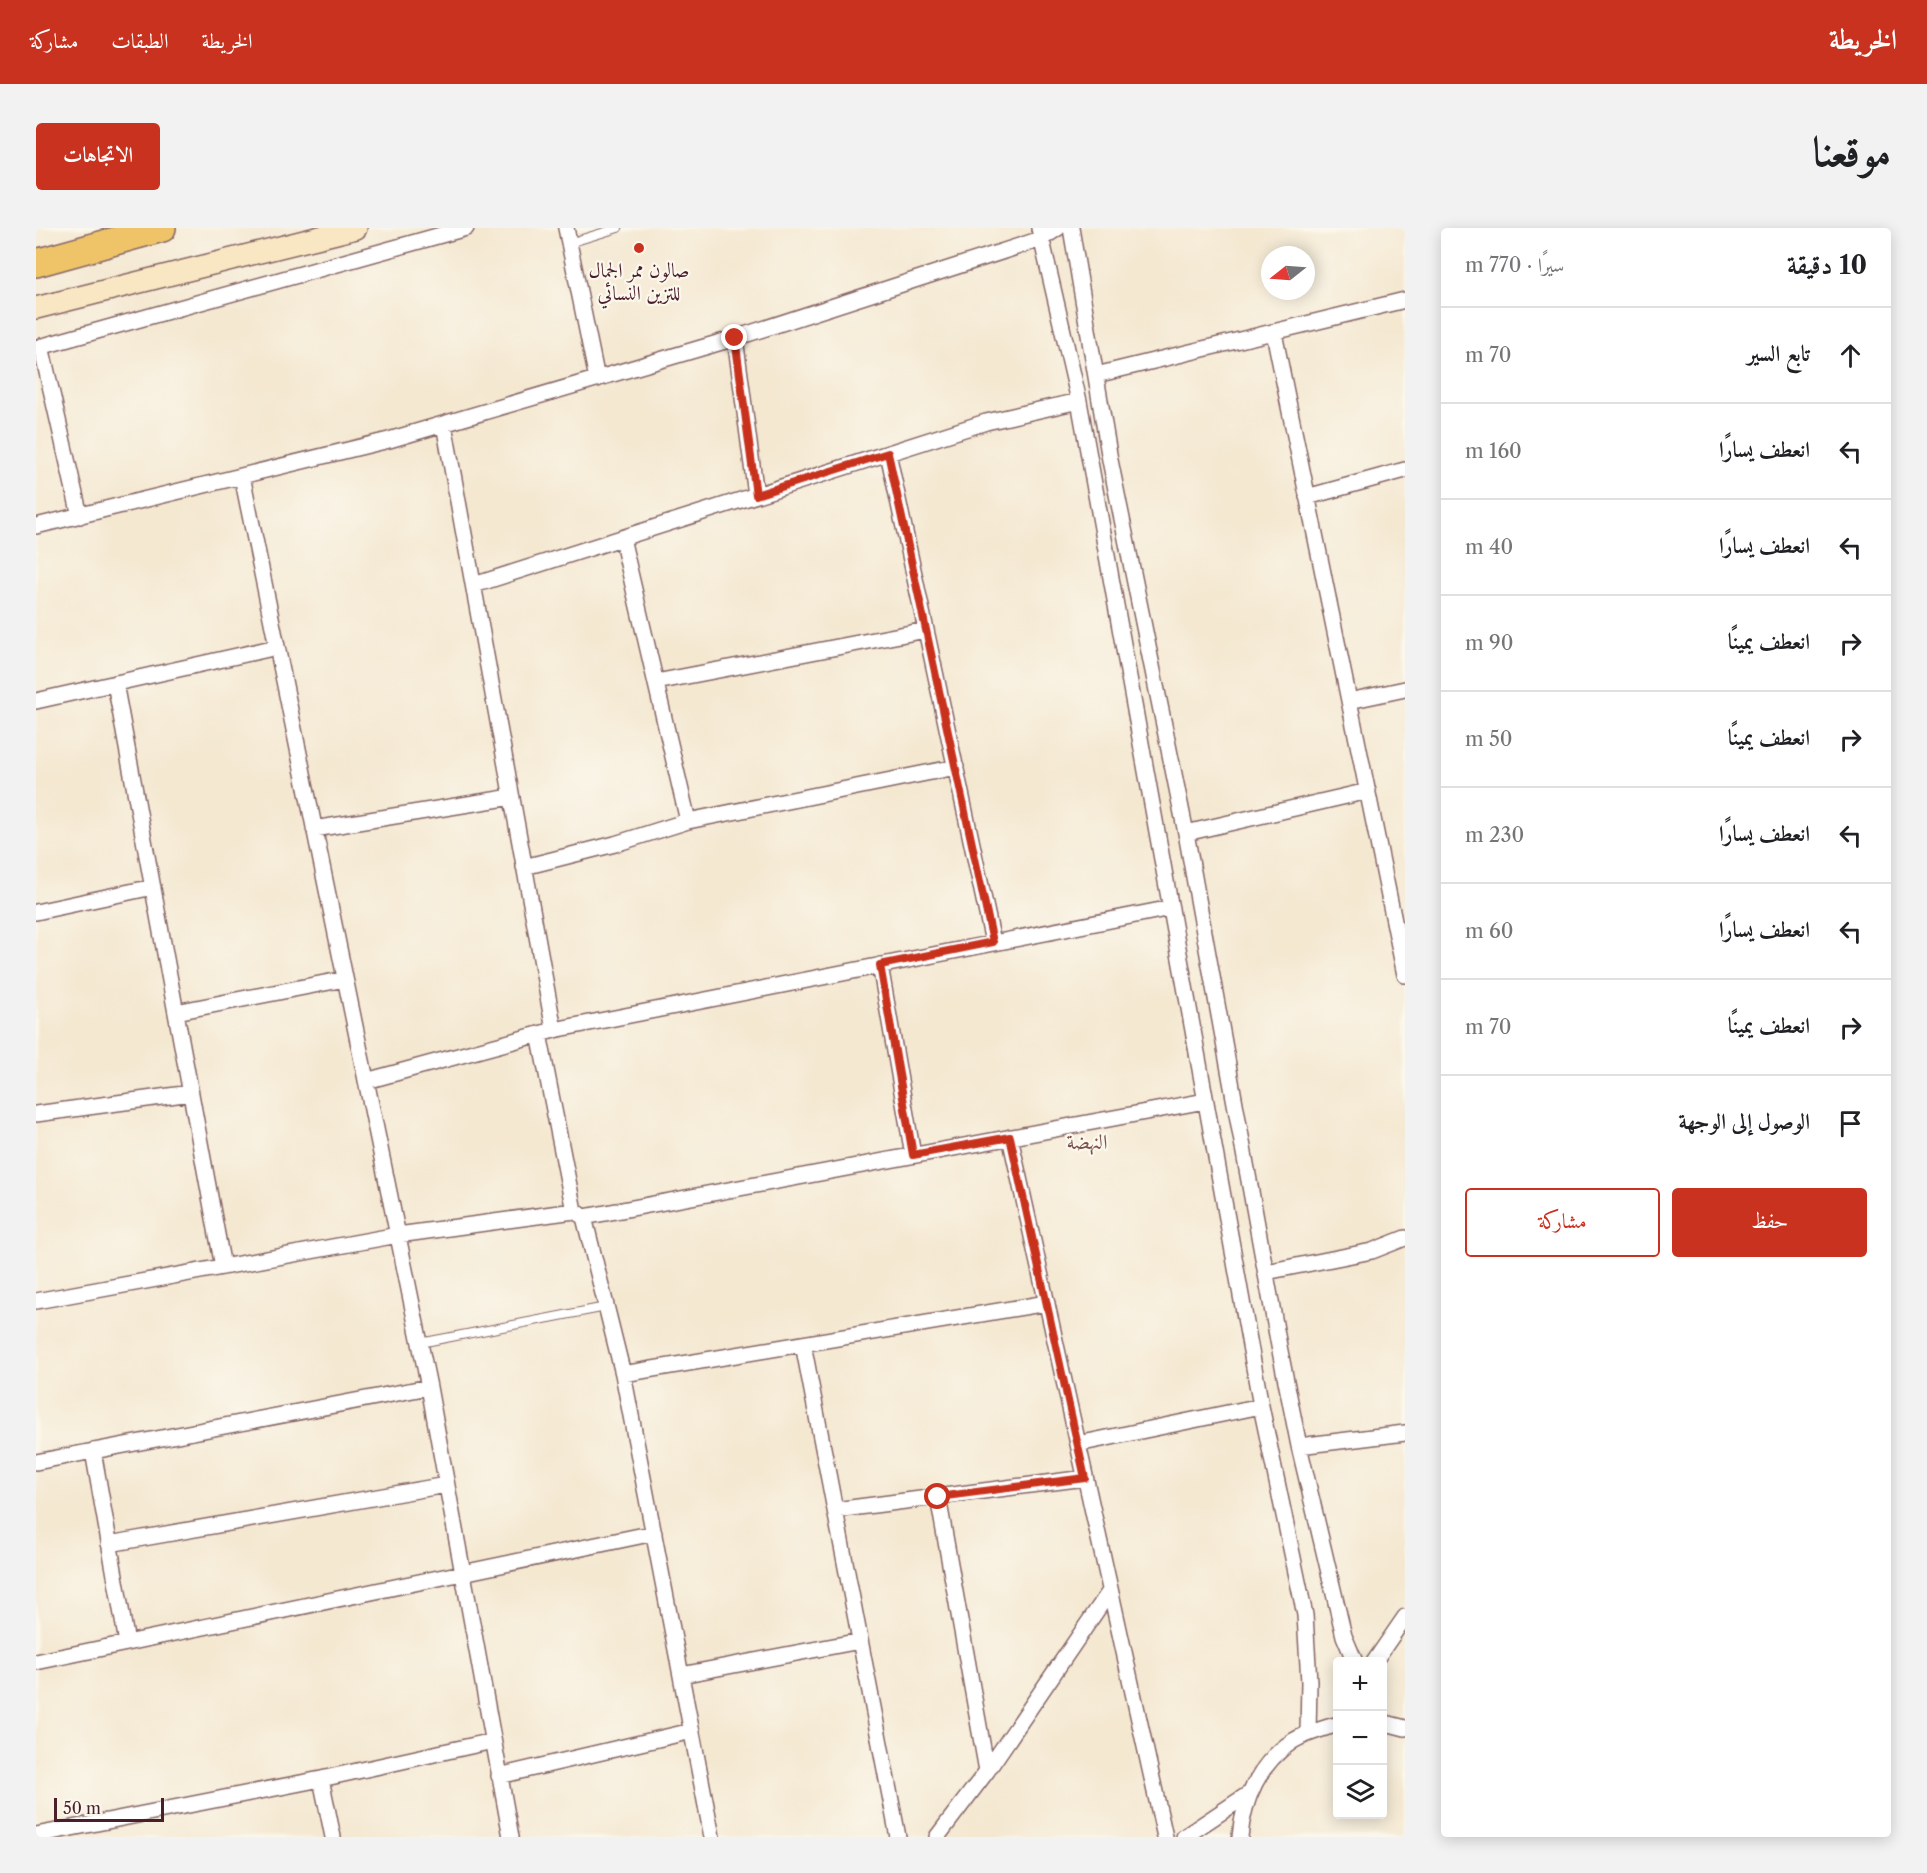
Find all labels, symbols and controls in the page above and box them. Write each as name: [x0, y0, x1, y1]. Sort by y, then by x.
text: الخريطة: [1829, 22, 1897, 56]
text: مشاركة: [30, 28, 78, 53]
text: الطبقات: [111, 28, 168, 53]
text: الخريطة: [201, 28, 253, 53]
button: الاتجاهات: [36, 123, 160, 190]
text: موقعنا: [1813, 125, 1891, 177]
marker: صالون ممر الجمال للتزين النسائي: [632, 241, 646, 255]
north arrow: [1261, 246, 1315, 300]
text: 10 دقيقة: [1787, 249, 1867, 281]
text: سيرًا · 770 m: [1465, 253, 1564, 277]
place label: صالون ممر الجمال للتزين النسائي: [589, 258, 689, 309]
route end: [721, 324, 747, 350]
icon: ahead: [1834, 339, 1867, 372]
text: تابع السير: [1747, 340, 1810, 367]
text: 70 m: [1465, 343, 1512, 367]
icon: left: [1834, 435, 1867, 468]
text: انعطف يسارًا: [1719, 436, 1810, 463]
text: 160 m: [1465, 439, 1522, 463]
icon: left: [1834, 531, 1867, 564]
text: انعطف يسارًا: [1719, 532, 1810, 559]
text: 40 m: [1465, 535, 1513, 559]
icon: right: [1834, 627, 1867, 660]
text: انعطف يمينًا: [1728, 628, 1810, 655]
text: 90 m: [1465, 631, 1513, 655]
icon: right: [1834, 723, 1867, 756]
text: انعطف يمينًا: [1728, 724, 1810, 751]
text: 50 m: [1465, 727, 1513, 751]
icon: left: [1834, 819, 1867, 852]
text: انعطف يسارًا: [1719, 820, 1810, 847]
text: 230 m: [1465, 823, 1524, 847]
icon: left: [1834, 915, 1867, 948]
text: انعطف يسارًا: [1719, 916, 1810, 943]
text: 60 m: [1465, 919, 1513, 943]
icon: right: [1834, 1011, 1867, 1044]
text: انعطف يمينًا: [1728, 1012, 1810, 1039]
text: 70 m: [1465, 1015, 1512, 1039]
icon: arrive: [1834, 1107, 1867, 1140]
text: الوصول إلى الوجهة: [1678, 1108, 1810, 1135]
district label: النهضة: [1067, 1129, 1107, 1156]
button: مشاركة: [1465, 1188, 1660, 1257]
button: حفظ: [1672, 1188, 1867, 1257]
route start: [924, 1483, 950, 1509]
map controls: [1333, 1657, 1387, 1819]
button: +: [1333, 1657, 1387, 1711]
button: −: [1333, 1711, 1387, 1765]
button: layers: [1333, 1765, 1387, 1819]
scale bar: [54, 1795, 164, 1822]
text: 50 m: [63, 1798, 101, 1818]

